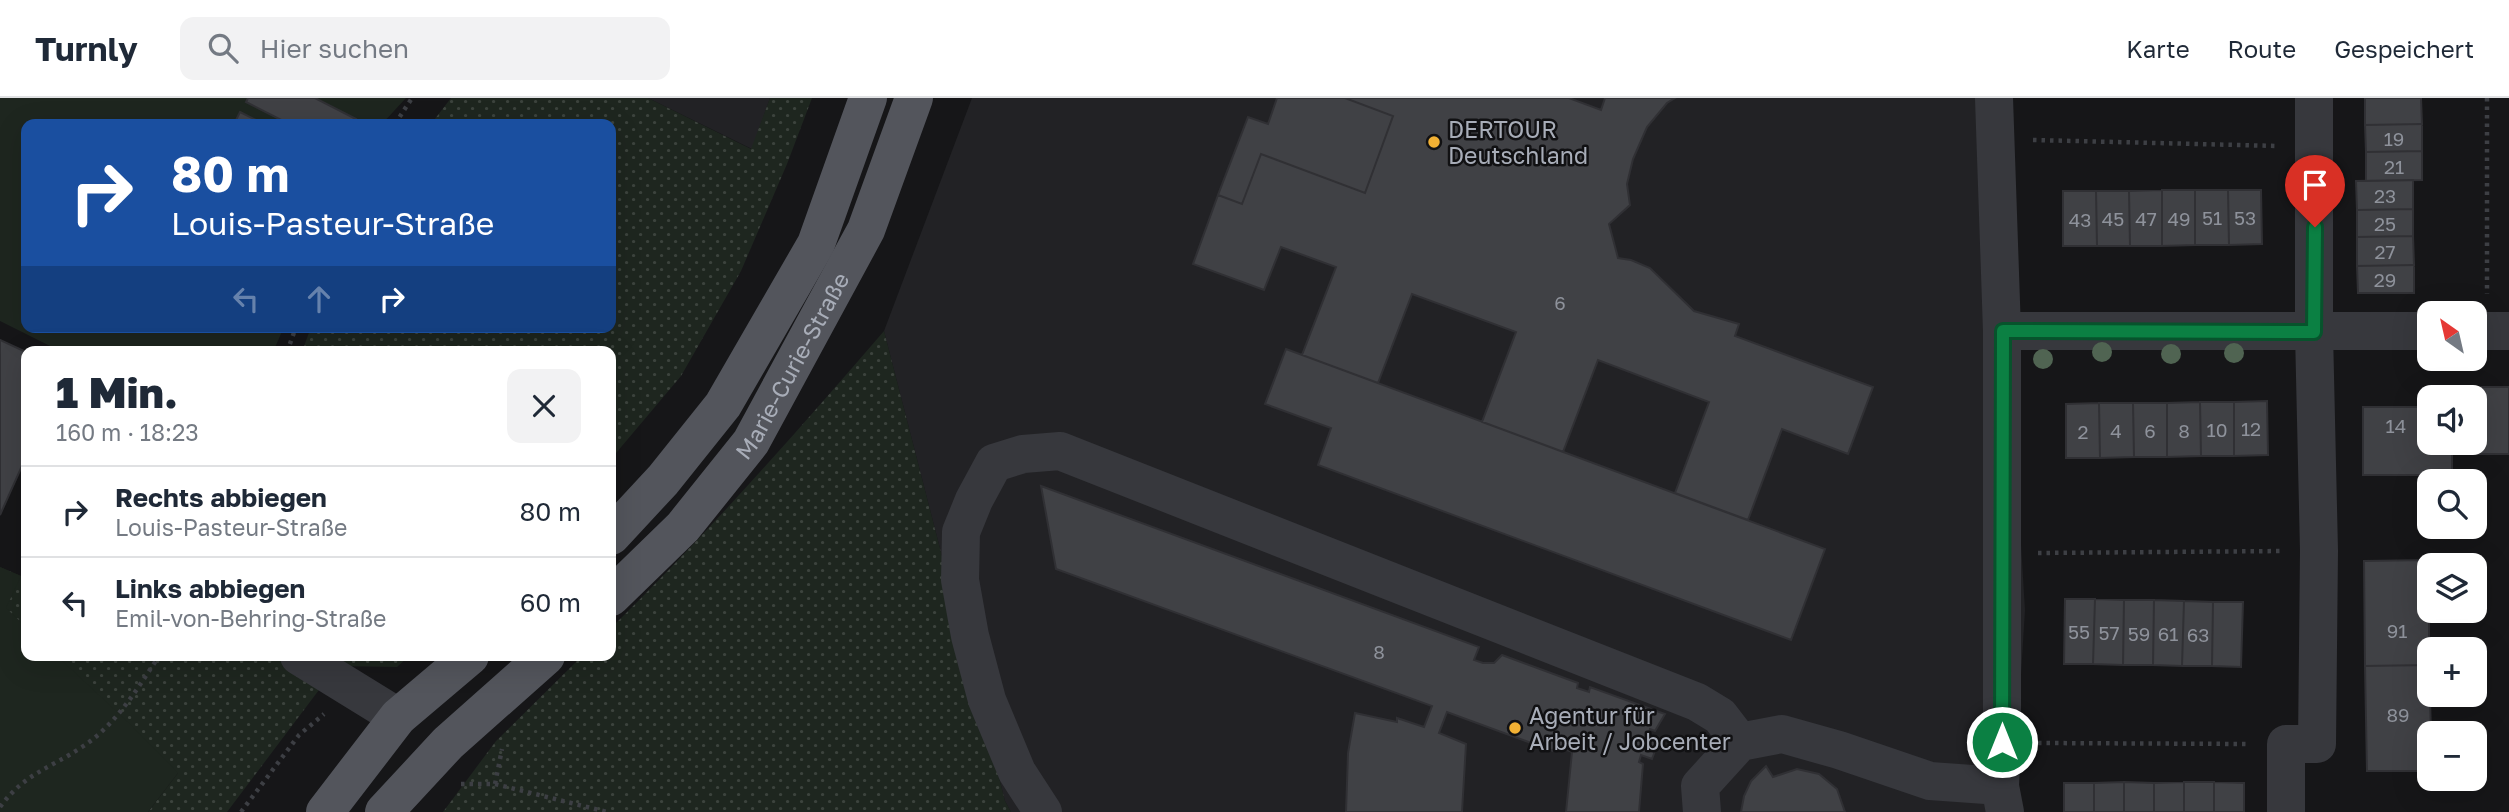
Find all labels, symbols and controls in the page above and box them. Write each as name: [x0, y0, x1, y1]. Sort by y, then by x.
search box: [180, 17, 670, 80]
text: Turnly: [35, 29, 138, 68]
icon: search: [204, 29, 242, 67]
text: Hier suchen: [260, 33, 409, 64]
text: Karte: [2126, 34, 2190, 63]
text: Route: [2228, 34, 2296, 63]
text: Gespeichert: [2334, 34, 2474, 63]
place label: DERTOUR Deutschland: [1448, 115, 1588, 169]
house number: 19: [2384, 127, 2404, 150]
marker: DERTOUR Deutschland: [1426, 134, 1442, 150]
text: 80 m: [171, 144, 289, 203]
icon: right: [56, 147, 147, 238]
pin: [2285, 155, 2345, 227]
house number: 21: [2384, 155, 2404, 178]
icon: arrive: [2296, 166, 2334, 204]
house number: 23: [2374, 184, 2396, 207]
text: Louis-Pasteur-Straße: [171, 204, 494, 242]
house number: 51: [2202, 206, 2222, 229]
house number: 53: [2234, 206, 2256, 229]
house number: 45: [2102, 207, 2124, 230]
house number: 47: [2135, 207, 2157, 230]
house number: 49: [2167, 207, 2191, 230]
house number: 43: [2069, 208, 2091, 231]
house number: 25: [2374, 212, 2396, 235]
house number: 27: [2374, 240, 2396, 263]
street label: Marie-Curie-Straße: [729, 267, 854, 465]
house number: 29: [2374, 268, 2396, 291]
icon: left: [227, 280, 265, 318]
icon: ahead: [300, 280, 338, 318]
icon: right: [373, 280, 411, 318]
house number: 6: [1554, 291, 1566, 314]
north arrow: [2417, 301, 2487, 371]
map controls: [2417, 301, 2487, 791]
text: 1 Min.: [56, 367, 178, 417]
button: close: [507, 369, 581, 443]
button: sound: [2417, 385, 2487, 455]
house number: 14: [2386, 414, 2406, 437]
house number: 12: [2241, 417, 2261, 440]
text: 160 m · 18:23: [56, 418, 199, 446]
house number: 10: [2207, 418, 2228, 441]
house number: 4: [2110, 419, 2122, 442]
house number: 6: [2144, 419, 2156, 442]
house number: 8: [2178, 419, 2190, 442]
house number: 2: [2077, 420, 2089, 443]
button: search: [2417, 469, 2487, 539]
text: Rechts abbiegen: [115, 482, 327, 513]
icon: right: [56, 493, 94, 531]
text: 80 m: [520, 496, 581, 527]
text: Louis-Pasteur-Straße: [115, 513, 347, 541]
button: layers: [2417, 553, 2487, 623]
text: Links abbiegen: [115, 573, 305, 604]
icon: left: [56, 584, 94, 622]
text: 60 m: [520, 587, 581, 618]
text: Emil-von-Behring-Straße: [115, 604, 386, 632]
house number: 91: [2387, 619, 2407, 642]
house number: 55: [2068, 620, 2090, 643]
house number: 57: [2098, 621, 2120, 644]
house number: 59: [2128, 622, 2150, 645]
house number: 61: [2158, 622, 2178, 645]
house number: 63: [2187, 623, 2209, 646]
button: +: [2417, 637, 2487, 707]
house number: 8: [1373, 640, 1385, 663]
place label: Agentur für Arbeit / Jobcenter: [1529, 701, 1731, 755]
house number: 89: [2386, 703, 2410, 726]
position arrow: [1965, 705, 2039, 779]
marker: Agentur für Arbeit / Jobcenter: [1507, 720, 1523, 736]
button: −: [2417, 721, 2487, 791]

